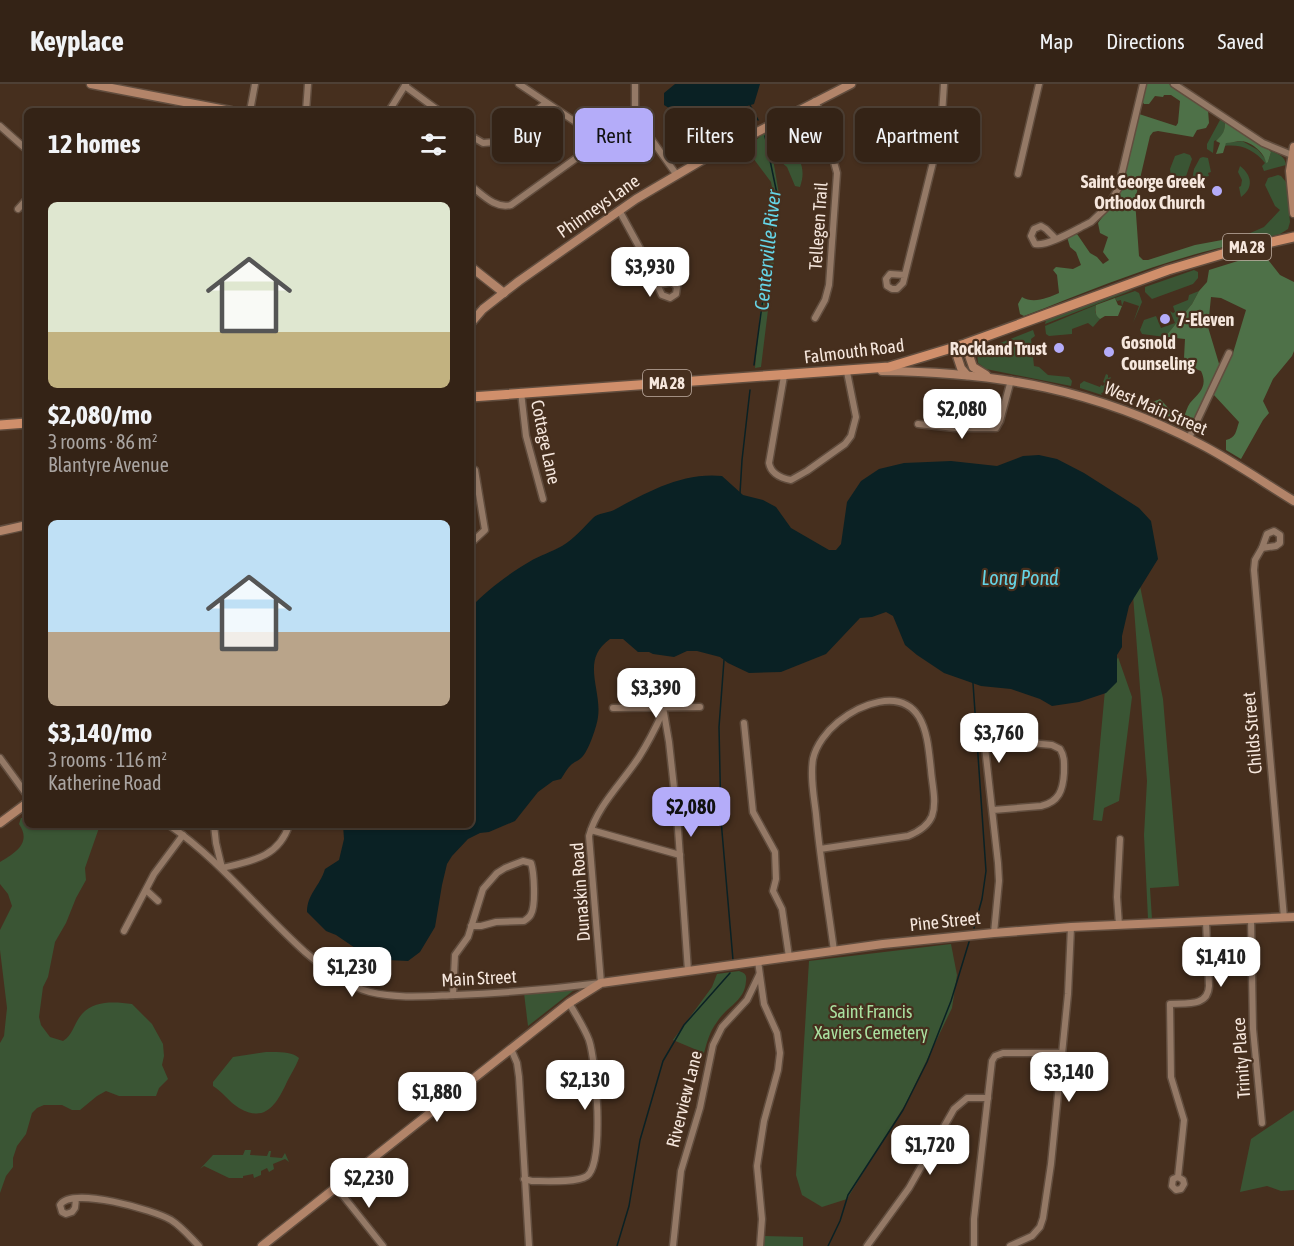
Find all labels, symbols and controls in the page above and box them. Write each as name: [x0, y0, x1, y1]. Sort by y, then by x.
text: Keyplace: [30, 25, 124, 57]
text: Map: [1039, 29, 1073, 53]
text: Directions: [1106, 29, 1185, 53]
text: Saved: [1218, 29, 1264, 53]
chip: Buy: [492, 108, 563, 162]
chip: Rent: [575, 108, 653, 162]
chip: Filters: [665, 108, 755, 162]
chip: New: [767, 108, 843, 162]
chip: Apartment: [855, 108, 980, 162]
icon: filters: [417, 128, 450, 161]
text: 12 homes: [48, 129, 141, 159]
street label: Phinneys Lane: [553, 170, 643, 242]
place label: Saint George Greek Orthodox Church: [1081, 171, 1206, 213]
street label: Tellegen Trail: [804, 181, 832, 271]
marker: Saint George Greek Orthodox Church: [1210, 184, 1224, 198]
water label: Centerville River: [749, 188, 785, 311]
road number: MA 28: [1223, 234, 1271, 260]
icon: home: [195, 241, 303, 349]
pin: $3,930: [601, 247, 699, 298]
text: $3,930: [625, 255, 675, 278]
place label: 7-Eleven: [1177, 309, 1235, 330]
marker: 7-Eleven: [1158, 312, 1172, 326]
place label: Gosnold Counseling: [1121, 332, 1195, 374]
street label: Falmouth Road: [803, 334, 905, 368]
place label: Rockland Trust: [950, 338, 1048, 359]
marker: Rockland Trust: [1052, 341, 1066, 355]
marker: Gosnold Counseling: [1102, 345, 1116, 359]
road number: MA 28: [643, 370, 691, 396]
street label: West Main Street: [1101, 377, 1211, 439]
pin: $2,080: [913, 389, 1011, 440]
text: $2,080: [937, 397, 987, 420]
street label: Cottage Lane: [527, 398, 565, 486]
text: $2,080/mo: [48, 400, 152, 430]
text: 3 rooms · 86 m²: [48, 430, 158, 453]
text: Blantyre Avenue: [48, 453, 169, 476]
icon: home: [195, 559, 303, 667]
water label: Long Pond: [981, 566, 1059, 589]
pin: $3,390: [607, 668, 705, 719]
text: $3,390: [631, 676, 681, 699]
street label: Childs Street: [1238, 691, 1266, 775]
pin: $3,760: [950, 713, 1048, 764]
text: $3,140/mo: [48, 718, 152, 748]
text: $3,760: [974, 721, 1024, 744]
text: 3 rooms · 116 m²: [48, 748, 167, 771]
text: Katherine Road: [48, 771, 161, 794]
pin: $2,080: [642, 787, 740, 838]
text: $2,080: [666, 795, 716, 818]
street label: Dunaskin Road: [566, 842, 594, 942]
street label: Pine Street: [908, 907, 982, 935]
pin: $1,410: [1172, 937, 1270, 988]
text: $1,410: [1196, 945, 1246, 968]
pin: $1,230: [303, 947, 401, 998]
text: $1,230: [327, 955, 377, 978]
street label: Main Street: [441, 966, 517, 990]
park label: Saint Francis Xaviers Cemetery: [814, 1001, 928, 1043]
street label: Trinity Place: [1228, 1017, 1254, 1099]
street label: Riverview Lane: [662, 1048, 706, 1150]
pin: $3,140: [1020, 1052, 1118, 1103]
pin: $2,130: [536, 1060, 634, 1111]
text: $3,140: [1044, 1060, 1094, 1083]
text: $2,130: [560, 1068, 610, 1091]
pin: $1,880: [388, 1072, 486, 1123]
text: $1,880: [412, 1080, 462, 1103]
pin: $1,720: [881, 1125, 979, 1176]
text: $1,720: [905, 1133, 955, 1156]
pin: $2,230: [320, 1158, 418, 1209]
text: $2,230: [344, 1166, 394, 1189]

